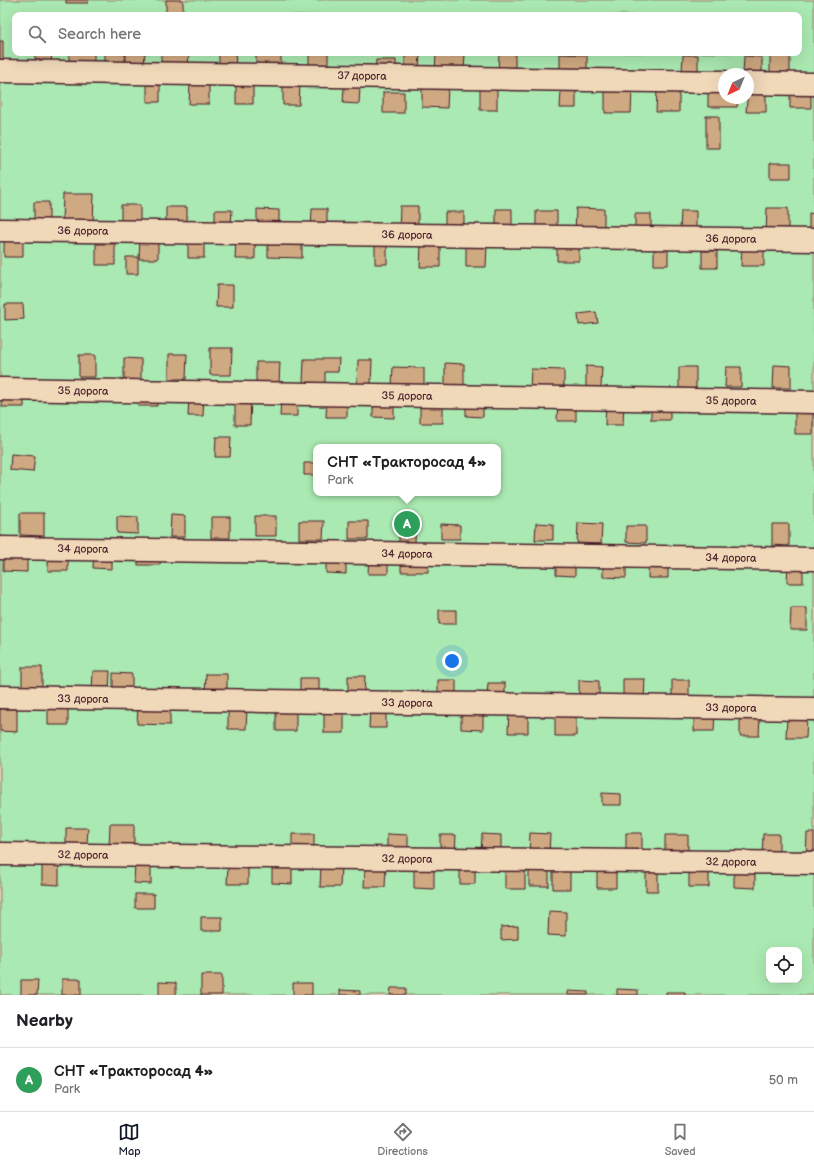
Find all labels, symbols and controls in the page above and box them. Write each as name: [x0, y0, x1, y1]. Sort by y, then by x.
search box: [12, 12, 802, 56]
icon: search: [26, 23, 48, 45]
text: Search here: [58, 25, 141, 44]
north arrow: [718, 68, 754, 104]
street label: 37 дорога: [337, 69, 387, 83]
street label: 36 дорога: [57, 224, 109, 238]
street label: 36 дорога: [381, 228, 433, 242]
street label: 36 дорога: [705, 232, 757, 246]
street label: 35 дорога: [57, 384, 109, 398]
street label: 35 дорога: [381, 389, 433, 403]
street label: 35 дорога: [705, 394, 757, 408]
popup: [313, 444, 501, 496]
text: СНТ «Тракторосад 4»: [327, 453, 487, 472]
text: Park: [327, 472, 353, 488]
pin: A: [394, 509, 420, 539]
street label: 34 дорога: [57, 542, 109, 556]
street label: 34 дорога: [381, 547, 433, 561]
street label: 34 дорога: [705, 551, 757, 565]
your location: [442, 651, 462, 671]
street label: 33 дорога: [57, 692, 109, 706]
street label: 33 дорога: [381, 696, 433, 710]
street label: 33 дорога: [705, 701, 757, 715]
street label: 32 дорога: [57, 848, 109, 862]
street label: 32 дорога: [381, 852, 433, 866]
street label: 32 дорога: [705, 855, 757, 869]
map controls: [766, 947, 802, 983]
button: locate: [766, 947, 802, 983]
text: Nearby: [16, 1011, 73, 1031]
text: СНТ «Тракторосад 4»: [54, 1062, 213, 1081]
text: A: [25, 1072, 33, 1088]
text: 50 m: [769, 1072, 798, 1088]
text: Park: [54, 1081, 80, 1097]
tab: Map: [118, 1121, 141, 1158]
tab: Directions: [377, 1121, 428, 1158]
tab: Saved: [665, 1121, 696, 1158]

